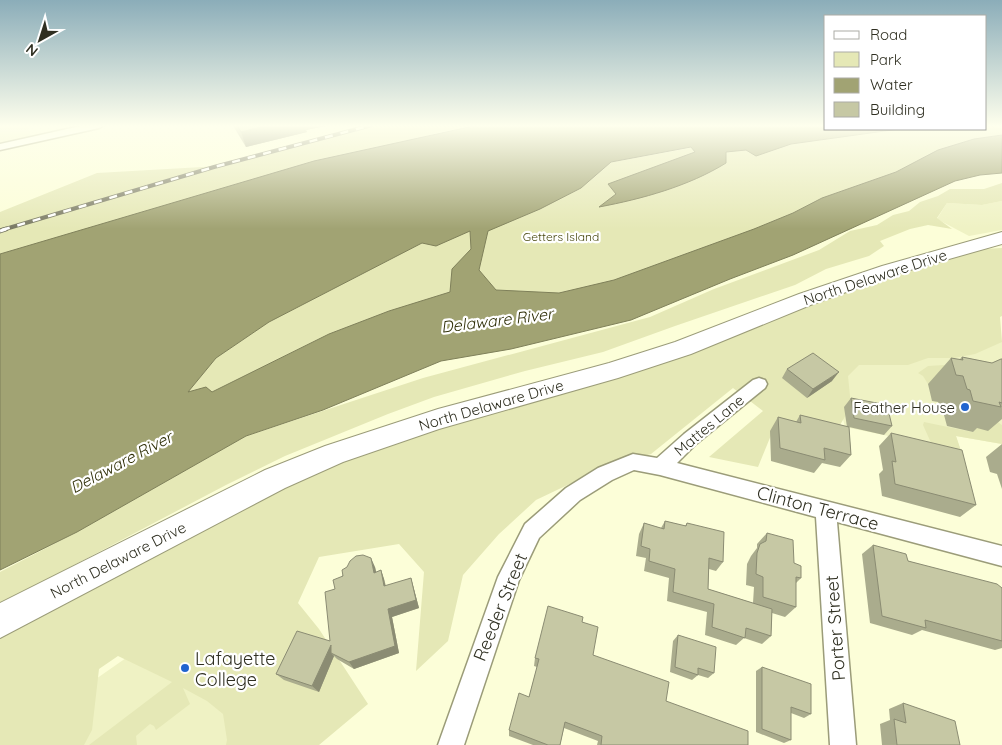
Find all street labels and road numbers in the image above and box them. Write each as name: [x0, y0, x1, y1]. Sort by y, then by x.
street label: North Delaware Drive: [801, 245, 949, 309]
street label: North Delaware Drive: [416, 375, 566, 435]
street label: Mattes Lane: [670, 390, 748, 460]
street label: Clinton Terrace: [755, 481, 881, 535]
street label: North Delaware Drive: [47, 518, 189, 602]
street label: Reeder Street: [468, 550, 532, 664]
street label: Porter Street: [820, 575, 850, 681]

